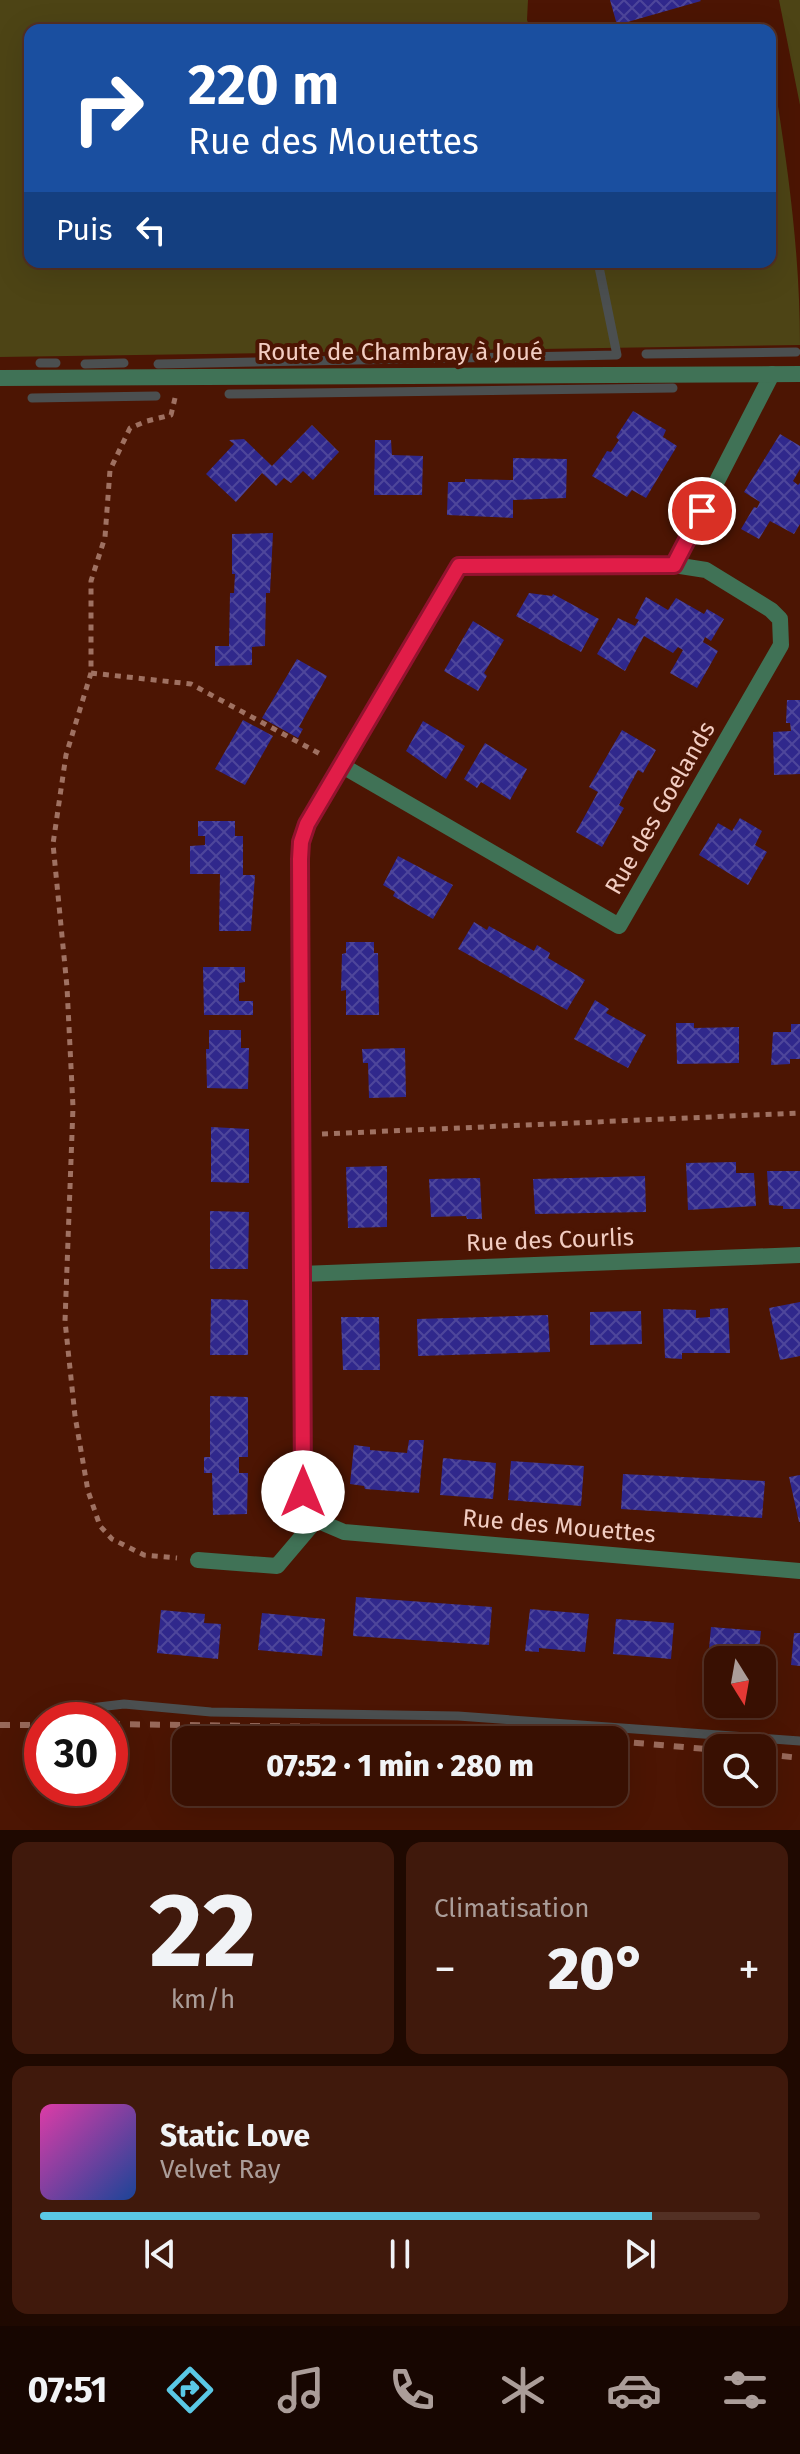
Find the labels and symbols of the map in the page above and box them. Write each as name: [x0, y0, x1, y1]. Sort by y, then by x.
street label: Route de Chambray à Joué: [257, 338, 543, 366]
pin: [668, 477, 736, 545]
street label: Rue des Goelands: [599, 717, 721, 899]
street label: Rue des Courlis: [465, 1223, 635, 1257]
position arrow: [261, 1450, 345, 1534]
street label: Rue des Mouettes: [461, 1504, 657, 1548]
north arrow: [704, 1646, 776, 1718]
speed limit sign: 30: [24, 1702, 128, 1806]

